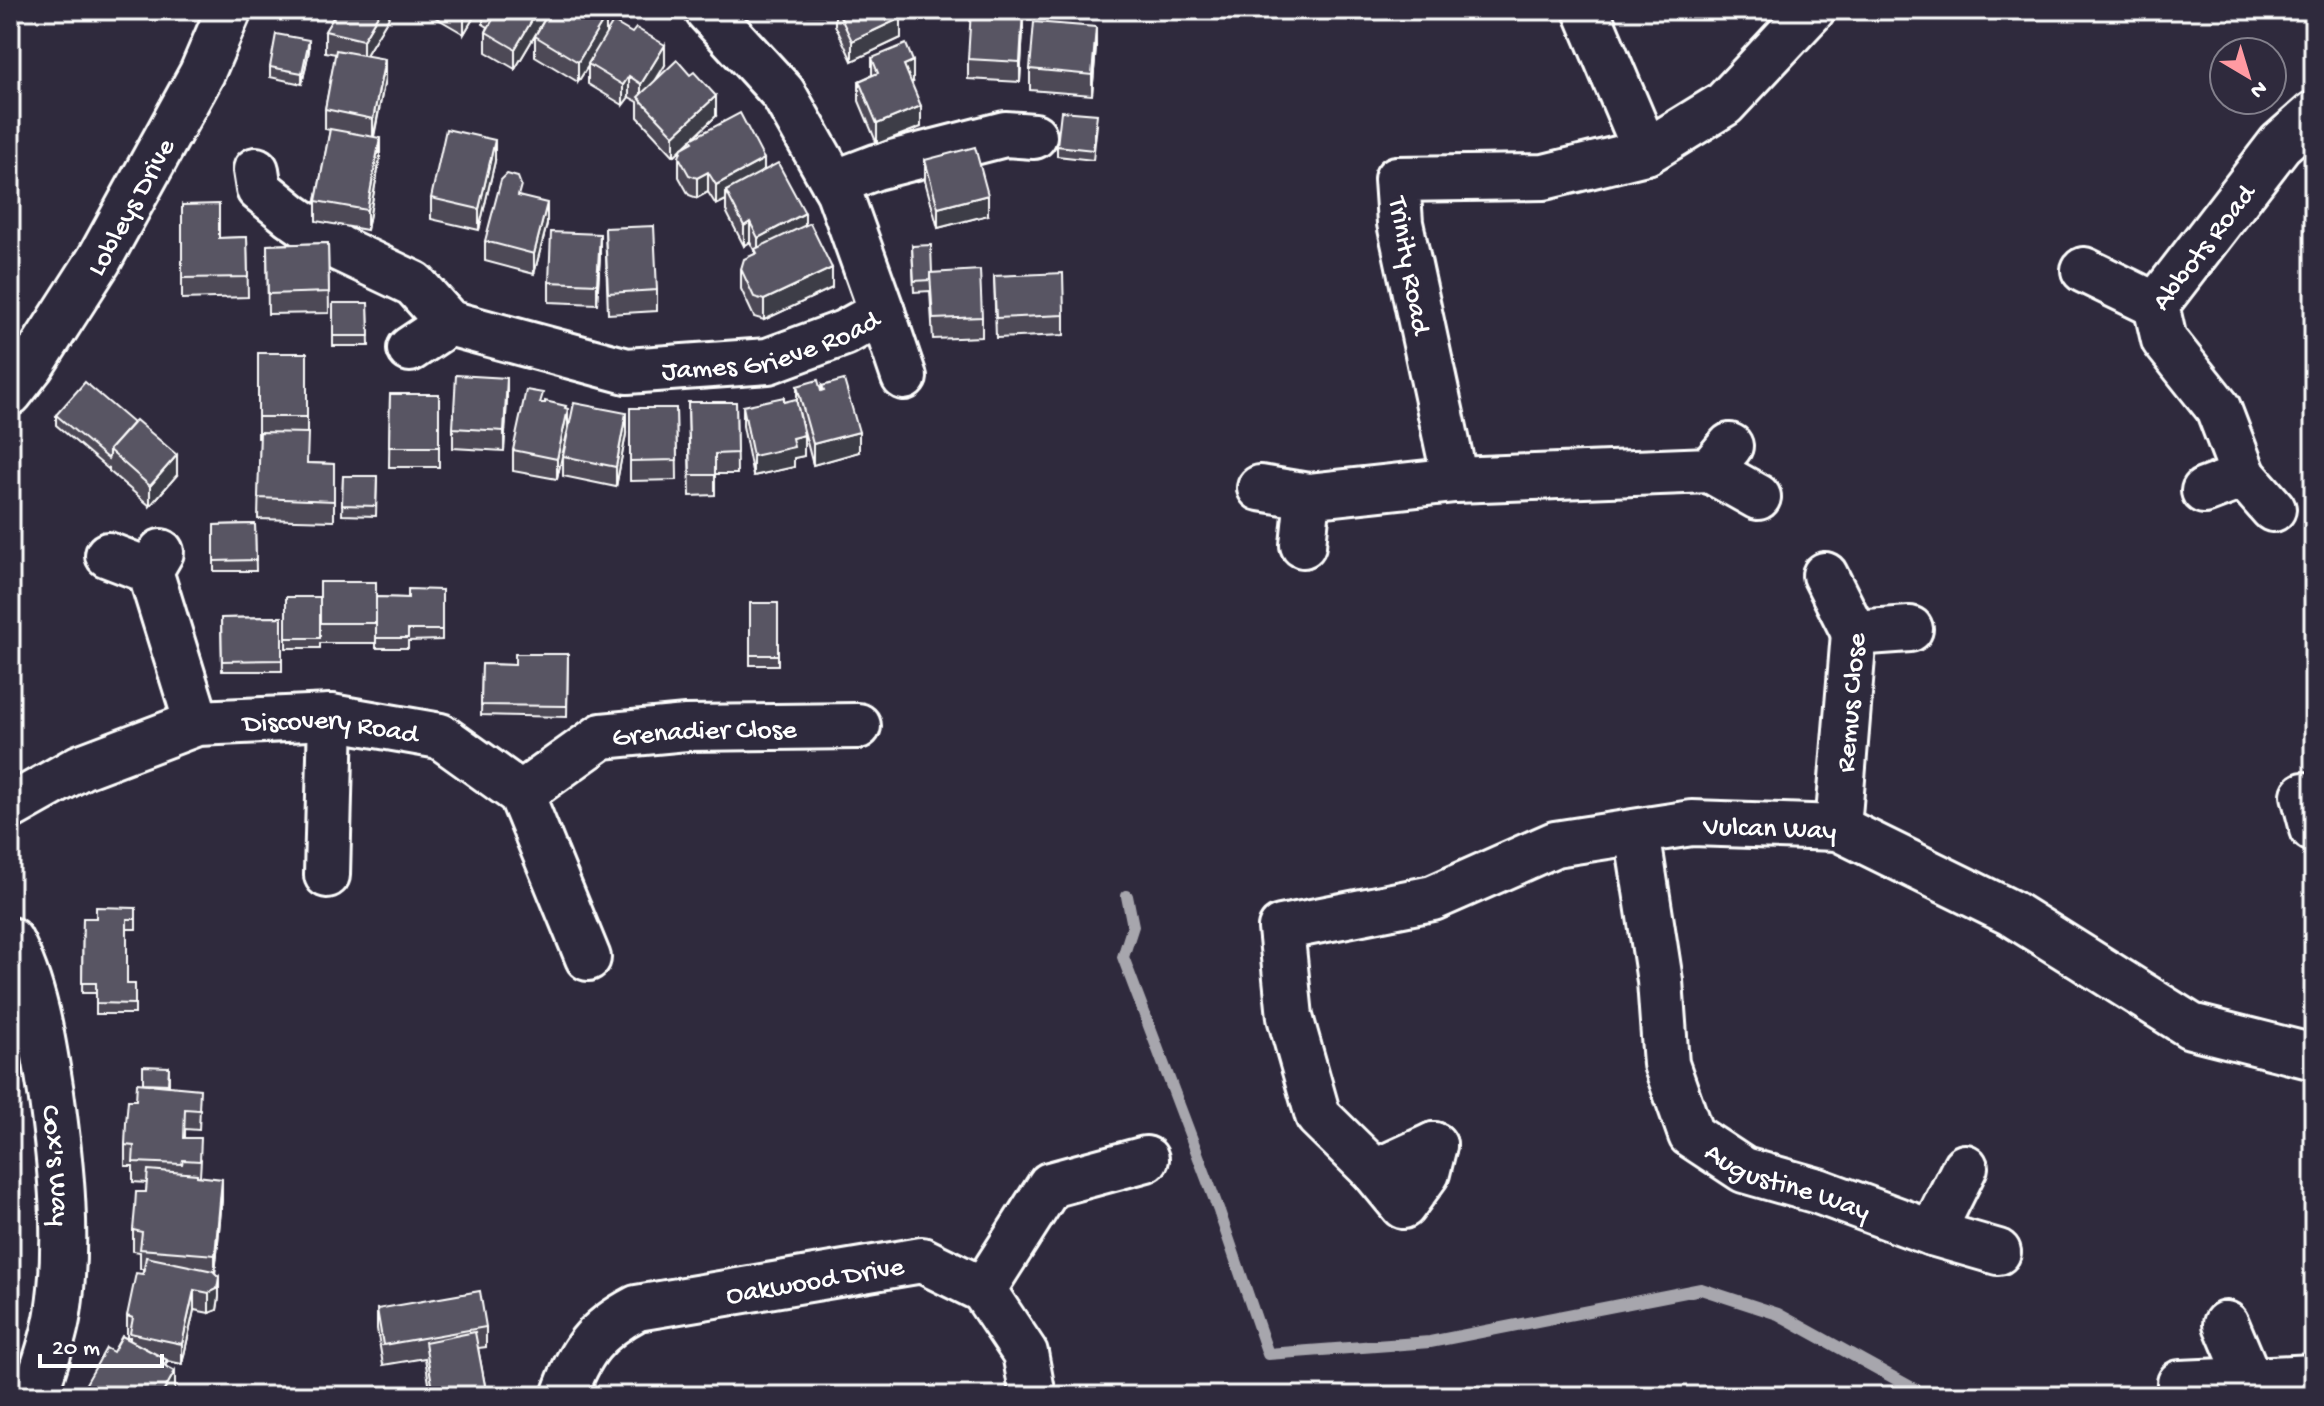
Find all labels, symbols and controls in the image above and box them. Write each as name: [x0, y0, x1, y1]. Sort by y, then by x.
north arrow: [2208, 36, 2288, 116]
text: N: [2244, 74, 2272, 103]
street label: Lobleys Drive: [81, 133, 184, 283]
street label: Abbots Road: [2146, 177, 2265, 318]
street label: Trinity Road: [1379, 192, 1436, 340]
street label: James Grieve Road: [661, 304, 888, 390]
street label: Remus Close: [1831, 631, 1875, 774]
street label: Discovery Road: [240, 705, 423, 753]
street label: Grenadier Close: [611, 715, 797, 756]
street label: Vulcan Way: [1702, 811, 1837, 849]
street label: Cox's Way: [32, 1103, 75, 1227]
street label: Augustine Way: [1698, 1137, 1874, 1230]
street label: Oakwood Drive: [724, 1251, 907, 1314]
scale bar: [40, 1318, 162, 1368]
text: 20 m: [52, 1335, 100, 1364]

